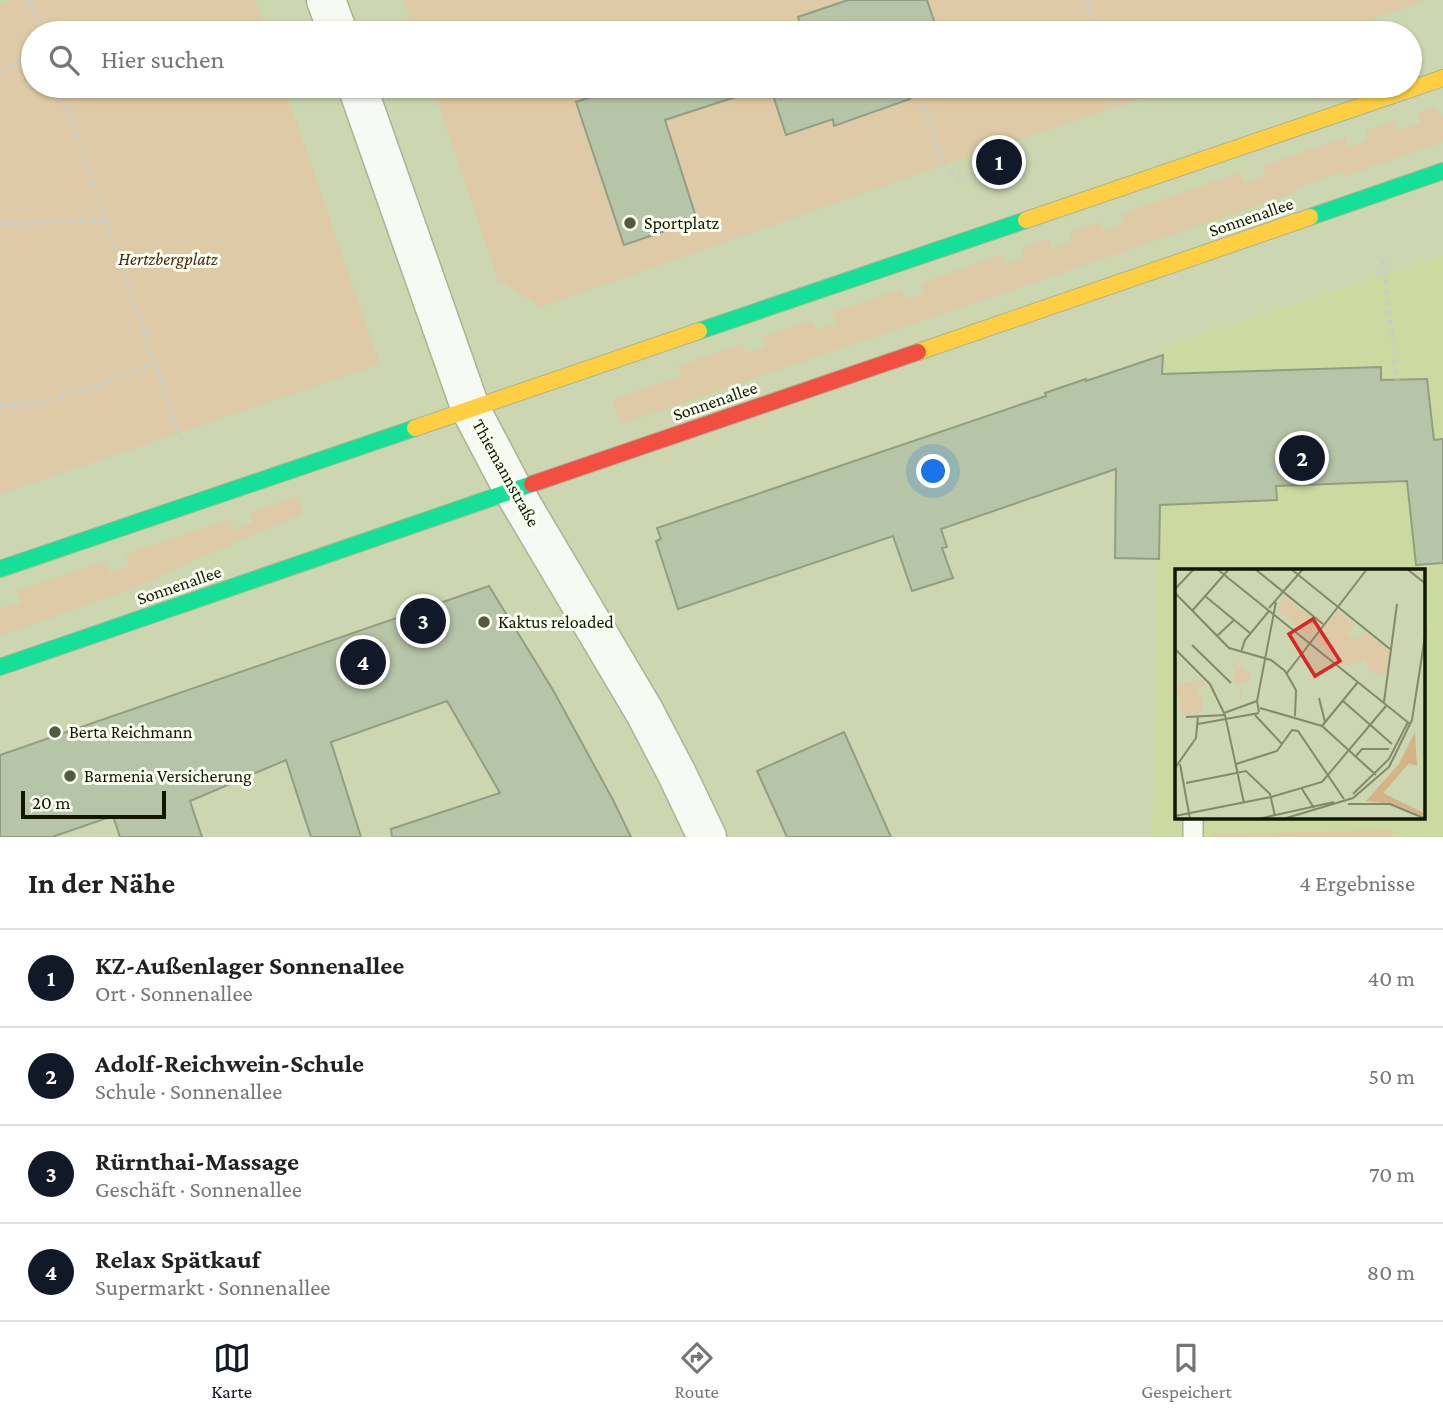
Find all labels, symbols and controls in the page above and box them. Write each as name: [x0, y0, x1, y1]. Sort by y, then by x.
search box: [21, 21, 1422, 98]
icon: search: [45, 41, 83, 79]
text: Hier suchen: [101, 45, 224, 74]
pin: 1: [976, 136, 1022, 188]
street label: Sonnenallee: [1206, 193, 1296, 241]
place label: Sportplatz: [644, 213, 720, 233]
marker: Sportplatz: [622, 215, 638, 231]
park label: Hertzbergplatz: [118, 249, 218, 269]
street label: Sonnenallee: [670, 377, 760, 425]
street label: Thiemannstraße: [468, 416, 544, 530]
pin: 2: [1279, 432, 1325, 484]
your location: [916, 454, 950, 488]
street label: Sonnenallee: [134, 561, 224, 609]
inset map: [1175, 569, 1426, 820]
pin: 3: [400, 595, 446, 647]
place label: Kaktus reloaded: [498, 612, 614, 632]
marker: Kaktus reloaded: [476, 614, 492, 630]
pin: 4: [340, 636, 386, 688]
place label: Berta Reichmann: [69, 722, 193, 742]
marker: Berta Reichmann: [47, 724, 63, 740]
place label: Barmenia Versicherung: [84, 766, 252, 786]
marker: Barmenia Versicherung: [62, 768, 78, 784]
scale bar: [21, 788, 166, 820]
text: 20 m: [32, 792, 71, 813]
text: In der Nähe: [28, 866, 175, 899]
text: 4 Ergebnisse: [1299, 870, 1415, 896]
text: KZ-Außenlager Sonnenallee: [95, 951, 404, 980]
text: 1: [47, 965, 55, 991]
text: 40 m: [1367, 965, 1415, 991]
text: Ort · Sonnenallee: [95, 980, 253, 1006]
text: Adolf-Reichwein-Schule: [95, 1049, 364, 1078]
text: 2: [45, 1063, 57, 1089]
text: 50 m: [1368, 1063, 1415, 1089]
text: Schule · Sonnenallee: [95, 1078, 282, 1104]
text: Rürnthai-Massage: [95, 1147, 299, 1176]
text: 3: [45, 1161, 57, 1187]
text: 70 m: [1369, 1161, 1415, 1187]
text: Geschäft · Sonnenallee: [95, 1176, 302, 1202]
text: Relax Spätkauf: [95, 1245, 260, 1274]
text: 4: [45, 1259, 57, 1285]
text: 80 m: [1367, 1259, 1415, 1285]
text: Supermarkt · Sonnenallee: [95, 1274, 330, 1300]
tab: Karte: [211, 1339, 252, 1402]
tab: Route: [674, 1339, 719, 1402]
tab: Gespeichert: [1141, 1339, 1232, 1402]

